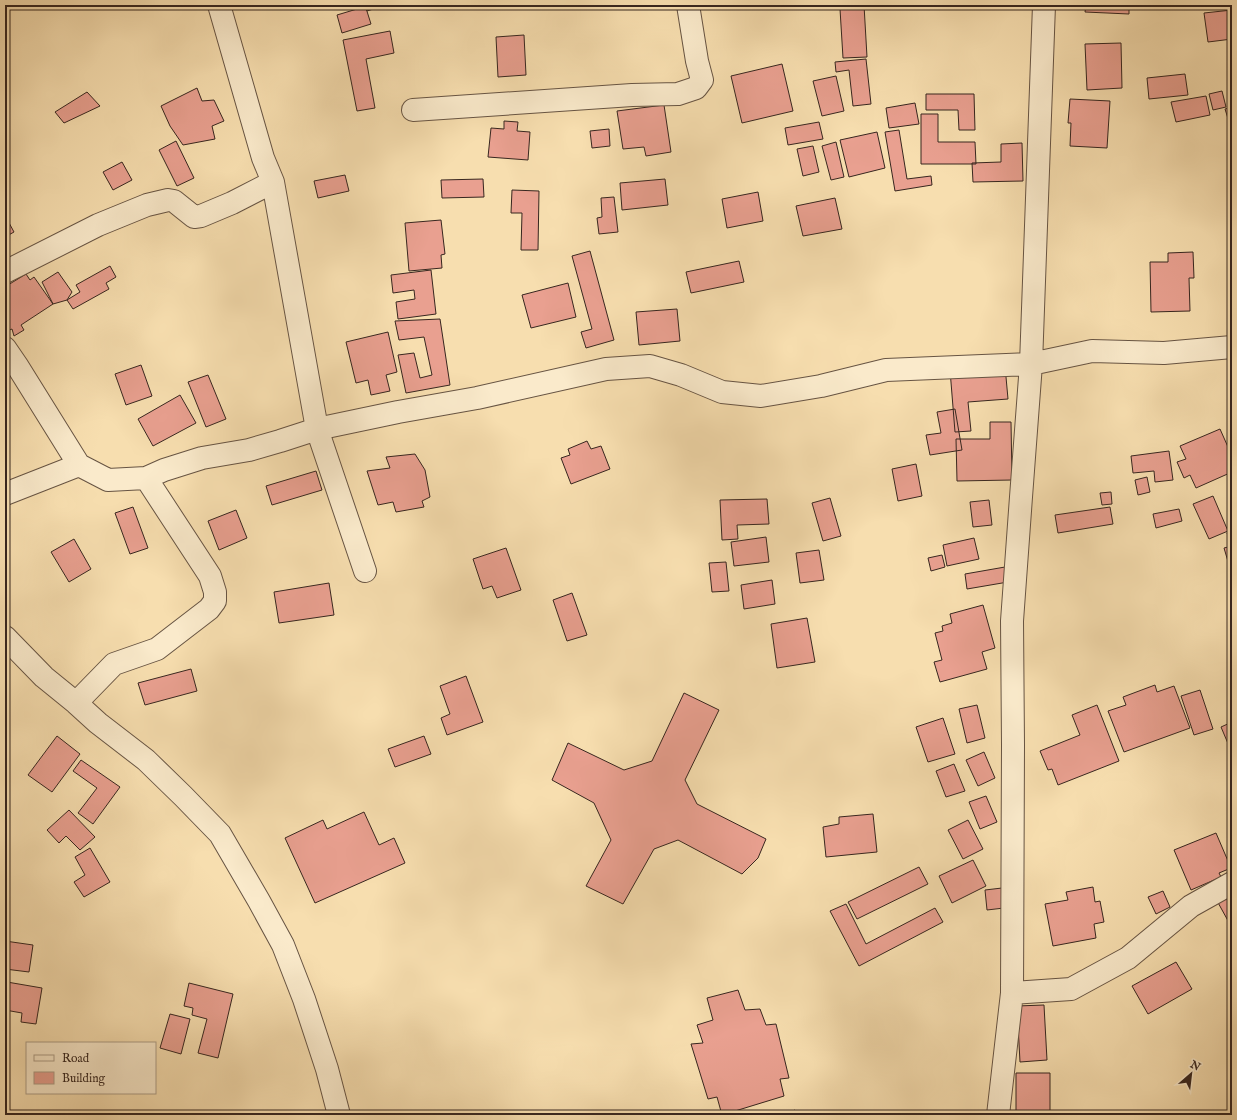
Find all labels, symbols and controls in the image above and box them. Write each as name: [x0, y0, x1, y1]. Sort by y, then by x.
legend: [26, 1042, 156, 1094]
text: Road: [62, 1051, 90, 1066]
north arrow: [1171, 1054, 1211, 1094]
text: N: [1187, 1057, 1203, 1075]
text: Building: [62, 1071, 106, 1086]

